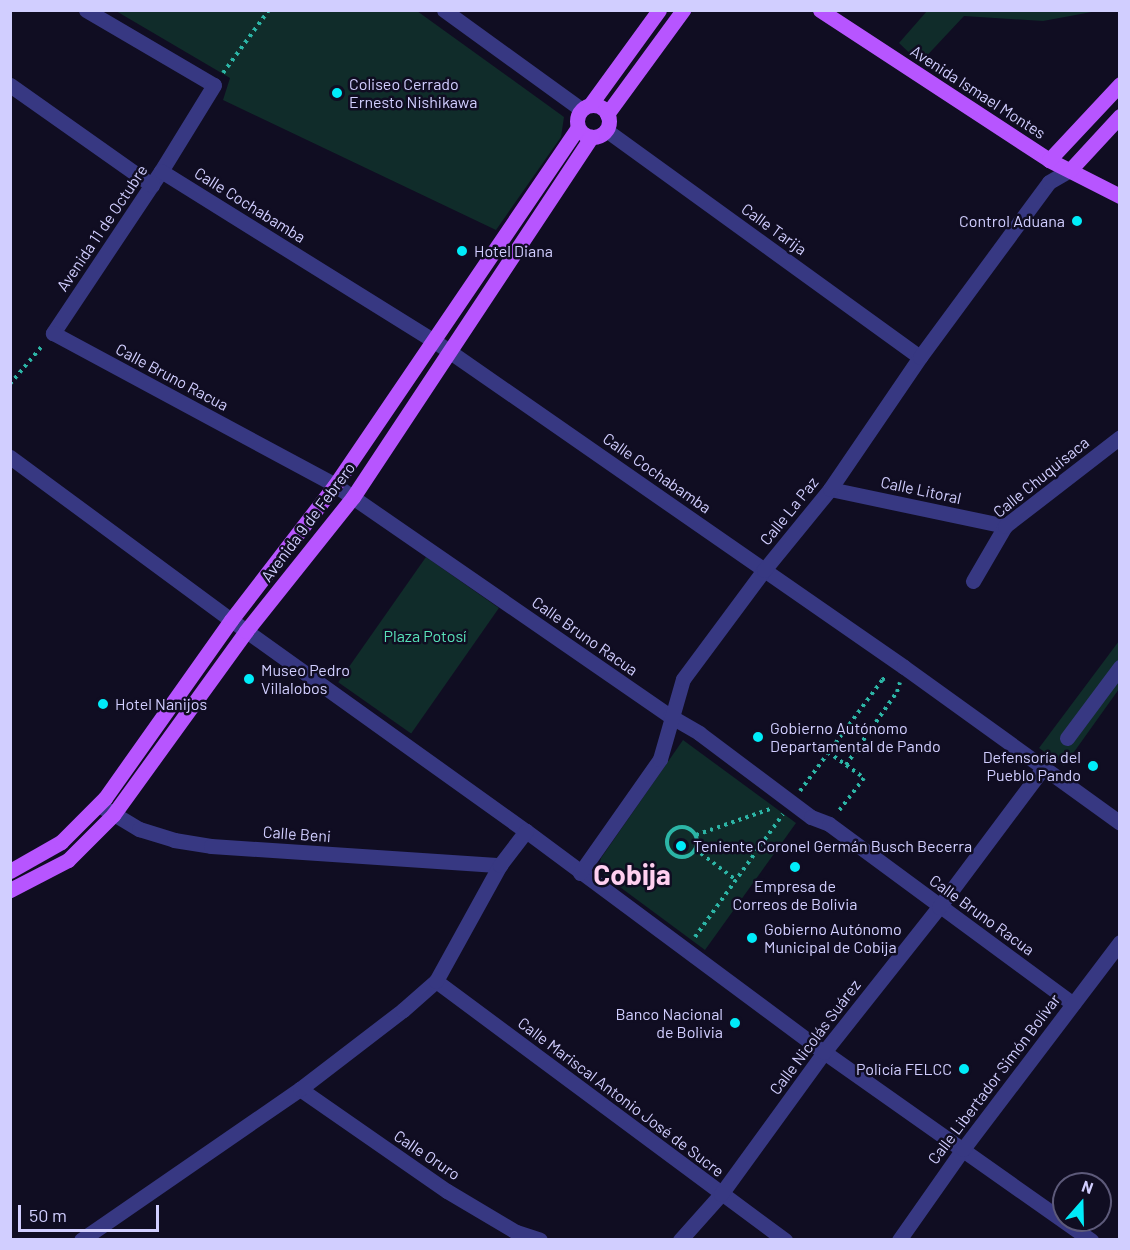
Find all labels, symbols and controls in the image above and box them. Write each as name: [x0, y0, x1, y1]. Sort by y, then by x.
street label: Avenida Ismael Montes: [907, 41, 1049, 143]
place label: Coliseo Cerrado Ernesto Nishikawa: [349, 74, 477, 112]
marker: Coliseo Cerrado Ernesto Nishikawa: [330, 86, 344, 100]
street label: Avenida 11 de Octubre: [53, 161, 151, 295]
street label: Calle Cochabamba: [191, 163, 309, 247]
street label: Calle Tarija: [738, 199, 810, 259]
place label: Control Aduana: [959, 211, 1065, 231]
marker: Control Aduana: [1070, 214, 1084, 228]
place label: Hotel Diana: [474, 241, 553, 261]
marker: Hotel Diana: [455, 244, 469, 258]
street label: Calle Bruno Racua: [112, 339, 232, 415]
street label: Calle Cochabamba: [599, 429, 715, 517]
street label: Calle Chuquisaca: [989, 433, 1093, 521]
street label: Avenida 9 de Febrero: [257, 459, 359, 585]
street label: Calle Litoral: [879, 472, 963, 508]
street label: Calle La Paz: [756, 473, 822, 549]
street label: Calle Bruno Racua: [528, 592, 642, 680]
park label: Plaza Potosí: [383, 626, 467, 646]
place label: Museo Pedro Villalobos: [261, 660, 350, 698]
marker: Museo Pedro Villalobos: [242, 672, 256, 686]
place label: Hotel Nanijos: [115, 694, 207, 714]
marker: Hotel Nanijos: [96, 697, 110, 711]
place label: Gobierno Autónomo Departamental de Pando: [770, 718, 941, 756]
marker: Gobierno Autónomo Departamental de Pando: [751, 730, 765, 744]
place label: Defensoría del Pueblo Pando: [983, 747, 1081, 785]
marker: Defensoría del Pueblo Pando: [1086, 759, 1100, 773]
street label: Calle Beni: [262, 822, 332, 846]
place label: Teniente Coronel Germán Busch Becerra: [693, 836, 972, 856]
marker: Teniente Coronel Germán Busch Becerra: [674, 839, 688, 853]
district label: Cobija: [593, 857, 671, 891]
marker: Empresa de Correos de Bolivia: [788, 860, 802, 874]
street label: Calle Bruno Racua: [926, 871, 1038, 959]
place label: Empresa de Correos de Bolivia: [733, 876, 857, 914]
place label: Gobierno Autónomo Municipal de Cobija: [764, 919, 902, 957]
marker: Gobierno Autónomo Municipal de Cobija: [745, 931, 759, 945]
street label: Calle Nicolás Suárez: [766, 976, 864, 1098]
street label: Calle Libertador Simón Bolívar: [924, 990, 1064, 1168]
place label: Banco Nacional de Bolivia: [616, 1004, 723, 1042]
street label: Calle Mariscal Antonio José de Sucre: [514, 1013, 728, 1181]
marker: Banco Nacional de Bolivia: [728, 1016, 742, 1030]
place label: Policía FELCC: [856, 1059, 952, 1079]
marker: Policía FELCC: [957, 1062, 971, 1076]
street label: Calle Oruro: [390, 1126, 464, 1184]
north arrow: [1052, 1172, 1112, 1232]
text: N: [1079, 1176, 1096, 1197]
scale bar: [21, 1193, 162, 1231]
text: 50 m: [29, 1204, 67, 1226]

